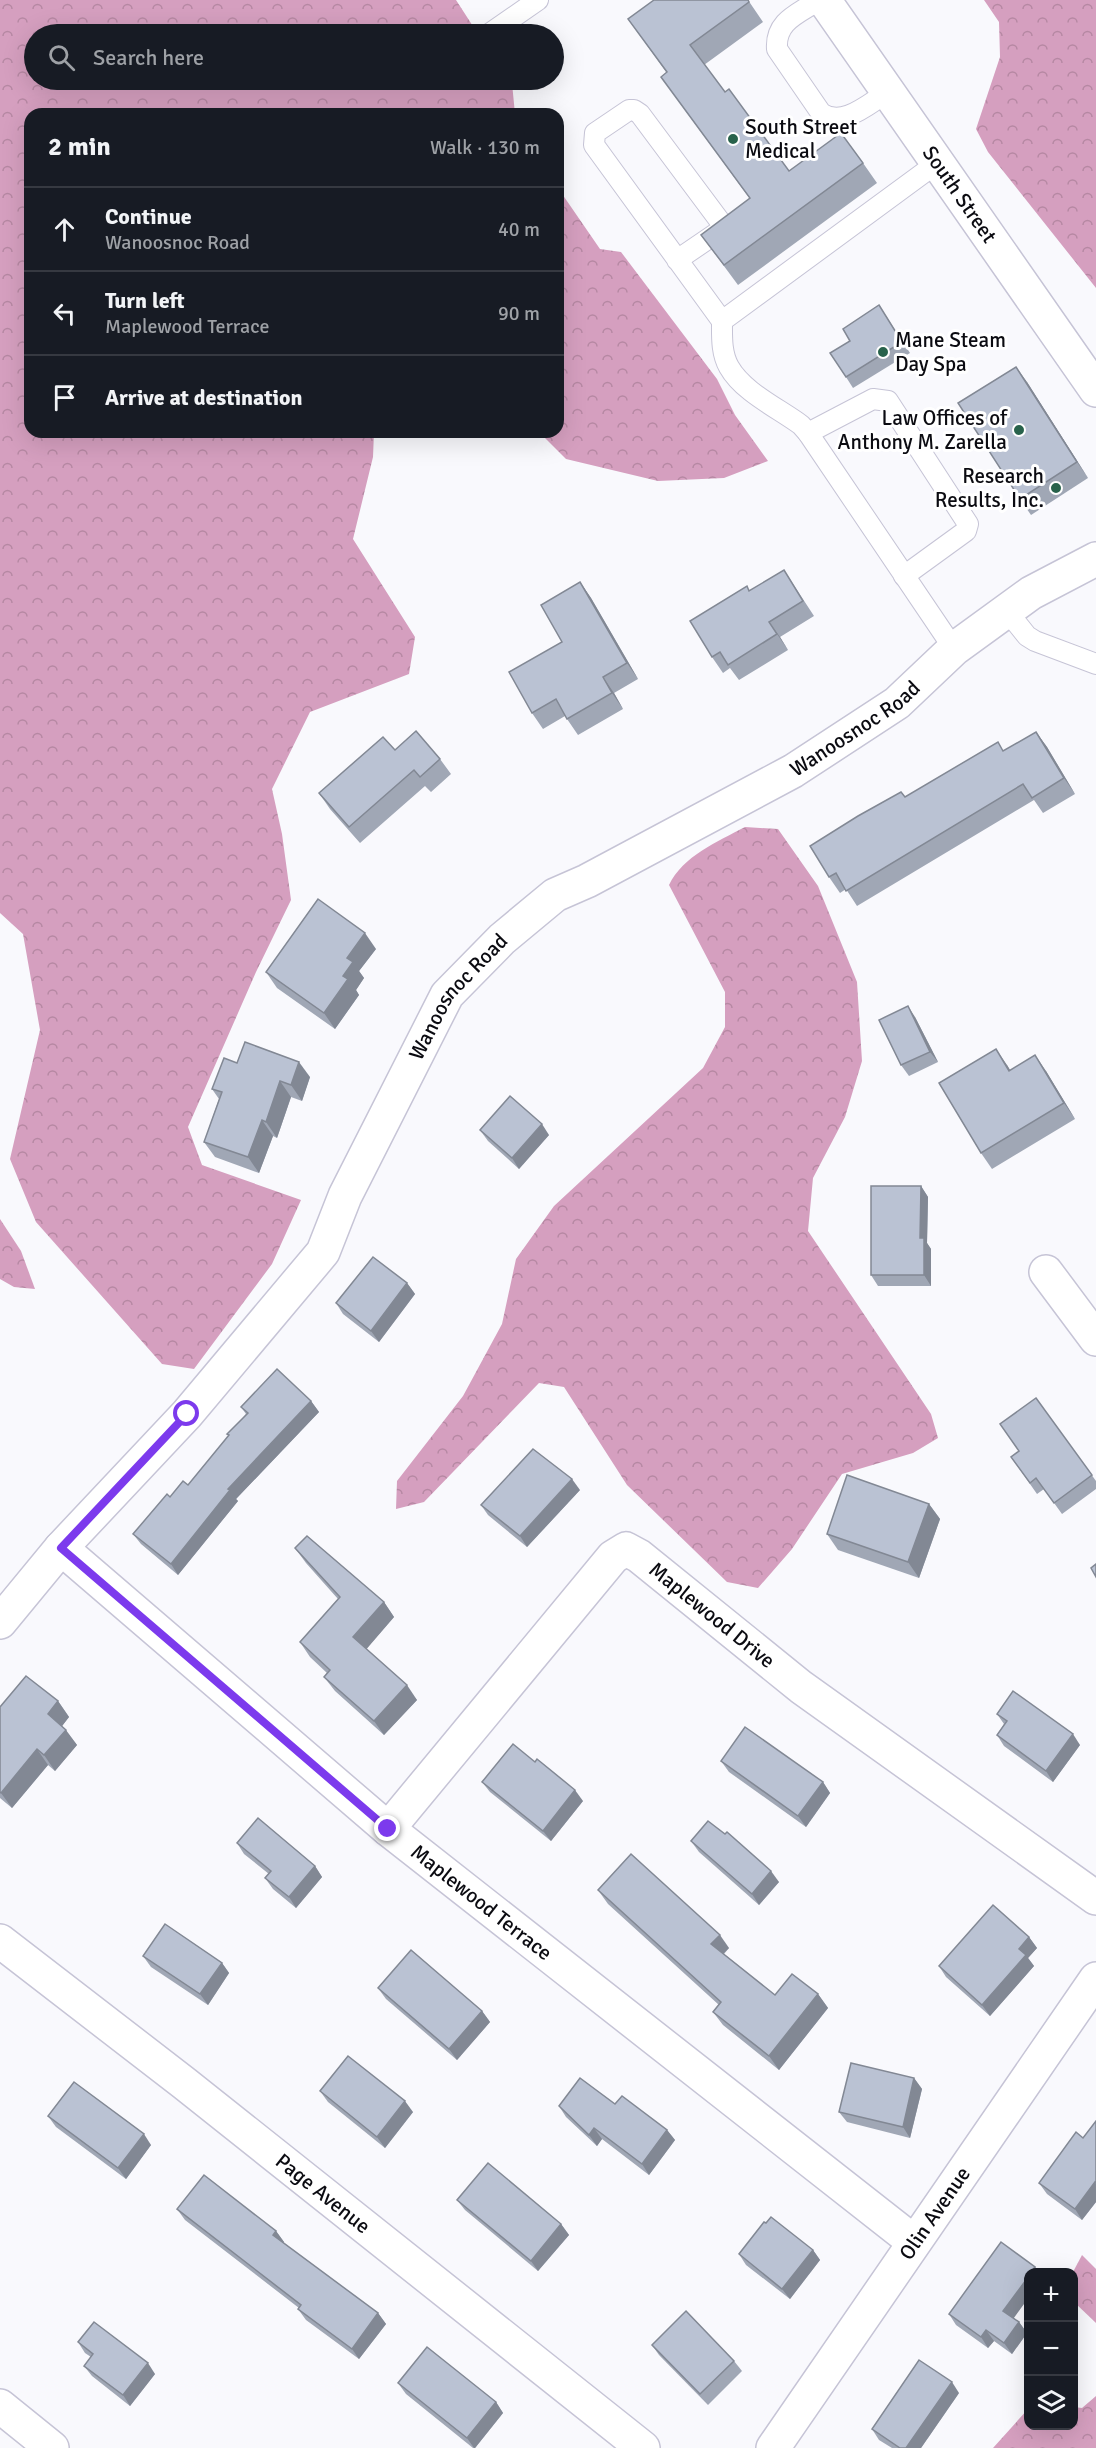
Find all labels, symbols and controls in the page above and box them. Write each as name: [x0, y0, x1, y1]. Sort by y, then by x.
search box: [24, 24, 564, 90]
icon: search: [45, 41, 78, 74]
text: Search here: [93, 44, 204, 71]
place label: South Street Medical: [745, 114, 857, 164]
text: 2 min: [48, 131, 111, 163]
marker: South Street Medical: [726, 132, 740, 146]
text: Walk · 130 m: [430, 135, 540, 160]
street label: South Street: [917, 141, 1002, 248]
text: Continue: [105, 203, 192, 230]
icon: ahead: [48, 213, 81, 246]
text: 40 m: [498, 217, 540, 242]
text: Wanoosnoc Road: [105, 230, 250, 255]
text: Turn left: [105, 287, 185, 314]
icon: left: [48, 297, 81, 330]
text: 90 m: [498, 301, 540, 326]
text: Maplewood Terrace: [105, 314, 269, 339]
place label: Mane Steam Day Spa: [895, 327, 1006, 377]
marker: Mane Steam Day Spa: [876, 345, 890, 359]
icon: arrive: [48, 381, 81, 414]
text: Arrive at destination: [105, 384, 302, 411]
place label: Law Offices of Anthony M. Zarella: [838, 405, 1008, 455]
marker: Law Offices of Anthony M. Zarella: [1012, 423, 1026, 437]
place label: Research Results, Inc.: [935, 463, 1044, 513]
marker: Research Results, Inc.: [1049, 481, 1063, 495]
street label: Wanoosnoc Road: [785, 675, 926, 782]
street label: Wanoosnoc Road: [403, 928, 513, 1064]
route start: [173, 1400, 199, 1426]
street label: Maplewood Drive: [644, 1556, 780, 1674]
route end: [374, 1815, 400, 1841]
street label: Maplewood Terrace: [406, 1839, 557, 1966]
street label: Page Avenue: [270, 2148, 376, 2239]
street label: Olin Avenue: [893, 2162, 976, 2265]
map controls: [1024, 2268, 1078, 2430]
button: +: [1024, 2268, 1078, 2322]
button: −: [1024, 2322, 1078, 2376]
button: layers: [1024, 2376, 1078, 2430]

